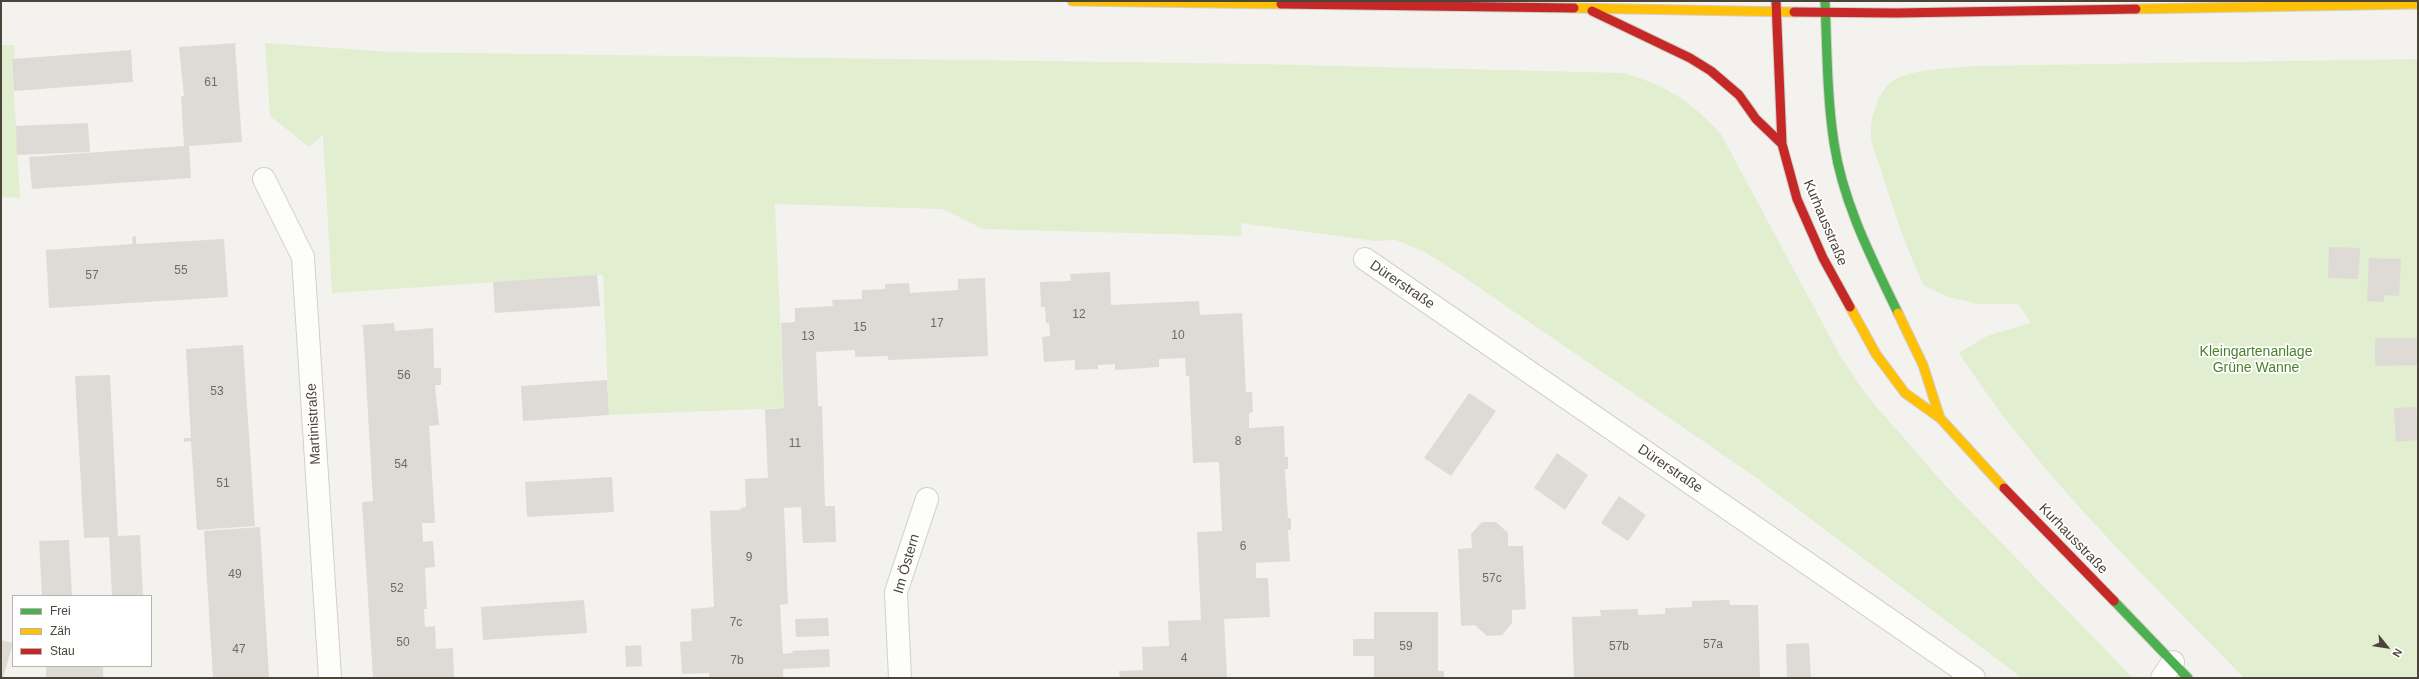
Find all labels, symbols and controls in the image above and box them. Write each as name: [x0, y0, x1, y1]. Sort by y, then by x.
house number: 61: [204, 76, 218, 90]
street label: Kurhausstraße: [1799, 177, 1851, 269]
street label: Dürerstraße: [1366, 257, 1438, 313]
house number: 55: [174, 264, 188, 278]
house number: 57: [85, 269, 99, 283]
house number: 12: [1072, 308, 1086, 322]
house number: 17: [930, 317, 944, 331]
house number: 15: [853, 321, 867, 335]
house number: 10: [1171, 329, 1185, 343]
house number: 13: [801, 330, 815, 344]
park label: Kleingartenanlage Grüne Wanne: [2200, 344, 2312, 376]
house number: 56: [397, 369, 411, 383]
street label: Martinistraße: [303, 383, 325, 465]
house number: 53: [210, 385, 224, 399]
house number: 8: [1235, 435, 1241, 449]
house number: 11: [789, 437, 801, 451]
street label: Dürerstraße: [1634, 441, 1706, 497]
house number: 54: [394, 458, 408, 472]
house number: 51: [216, 477, 230, 491]
street label: Kurhausstraße: [2035, 500, 2111, 578]
street label: Im Östern: [890, 532, 924, 596]
house number: 6: [1240, 540, 1246, 554]
house number: 9: [746, 551, 752, 565]
house number: 49: [228, 568, 242, 582]
house number: 57c: [1482, 572, 1502, 586]
house number: 52: [390, 582, 404, 596]
legend: [12, 595, 152, 667]
text: Frei: [50, 604, 71, 618]
house number: 7c: [730, 616, 742, 630]
text: Zäh: [50, 624, 71, 638]
north arrow: [2367, 627, 2407, 667]
house number: 50: [396, 636, 410, 650]
house number: 57a: [1703, 638, 1723, 652]
house number: 59: [1399, 640, 1413, 654]
house number: 57b: [1609, 640, 1629, 654]
house number: 47: [232, 643, 246, 657]
text: Stau: [50, 644, 75, 658]
text: N: [2390, 647, 2405, 659]
house number: 4: [1181, 652, 1187, 666]
house number: 7b: [730, 654, 744, 668]

